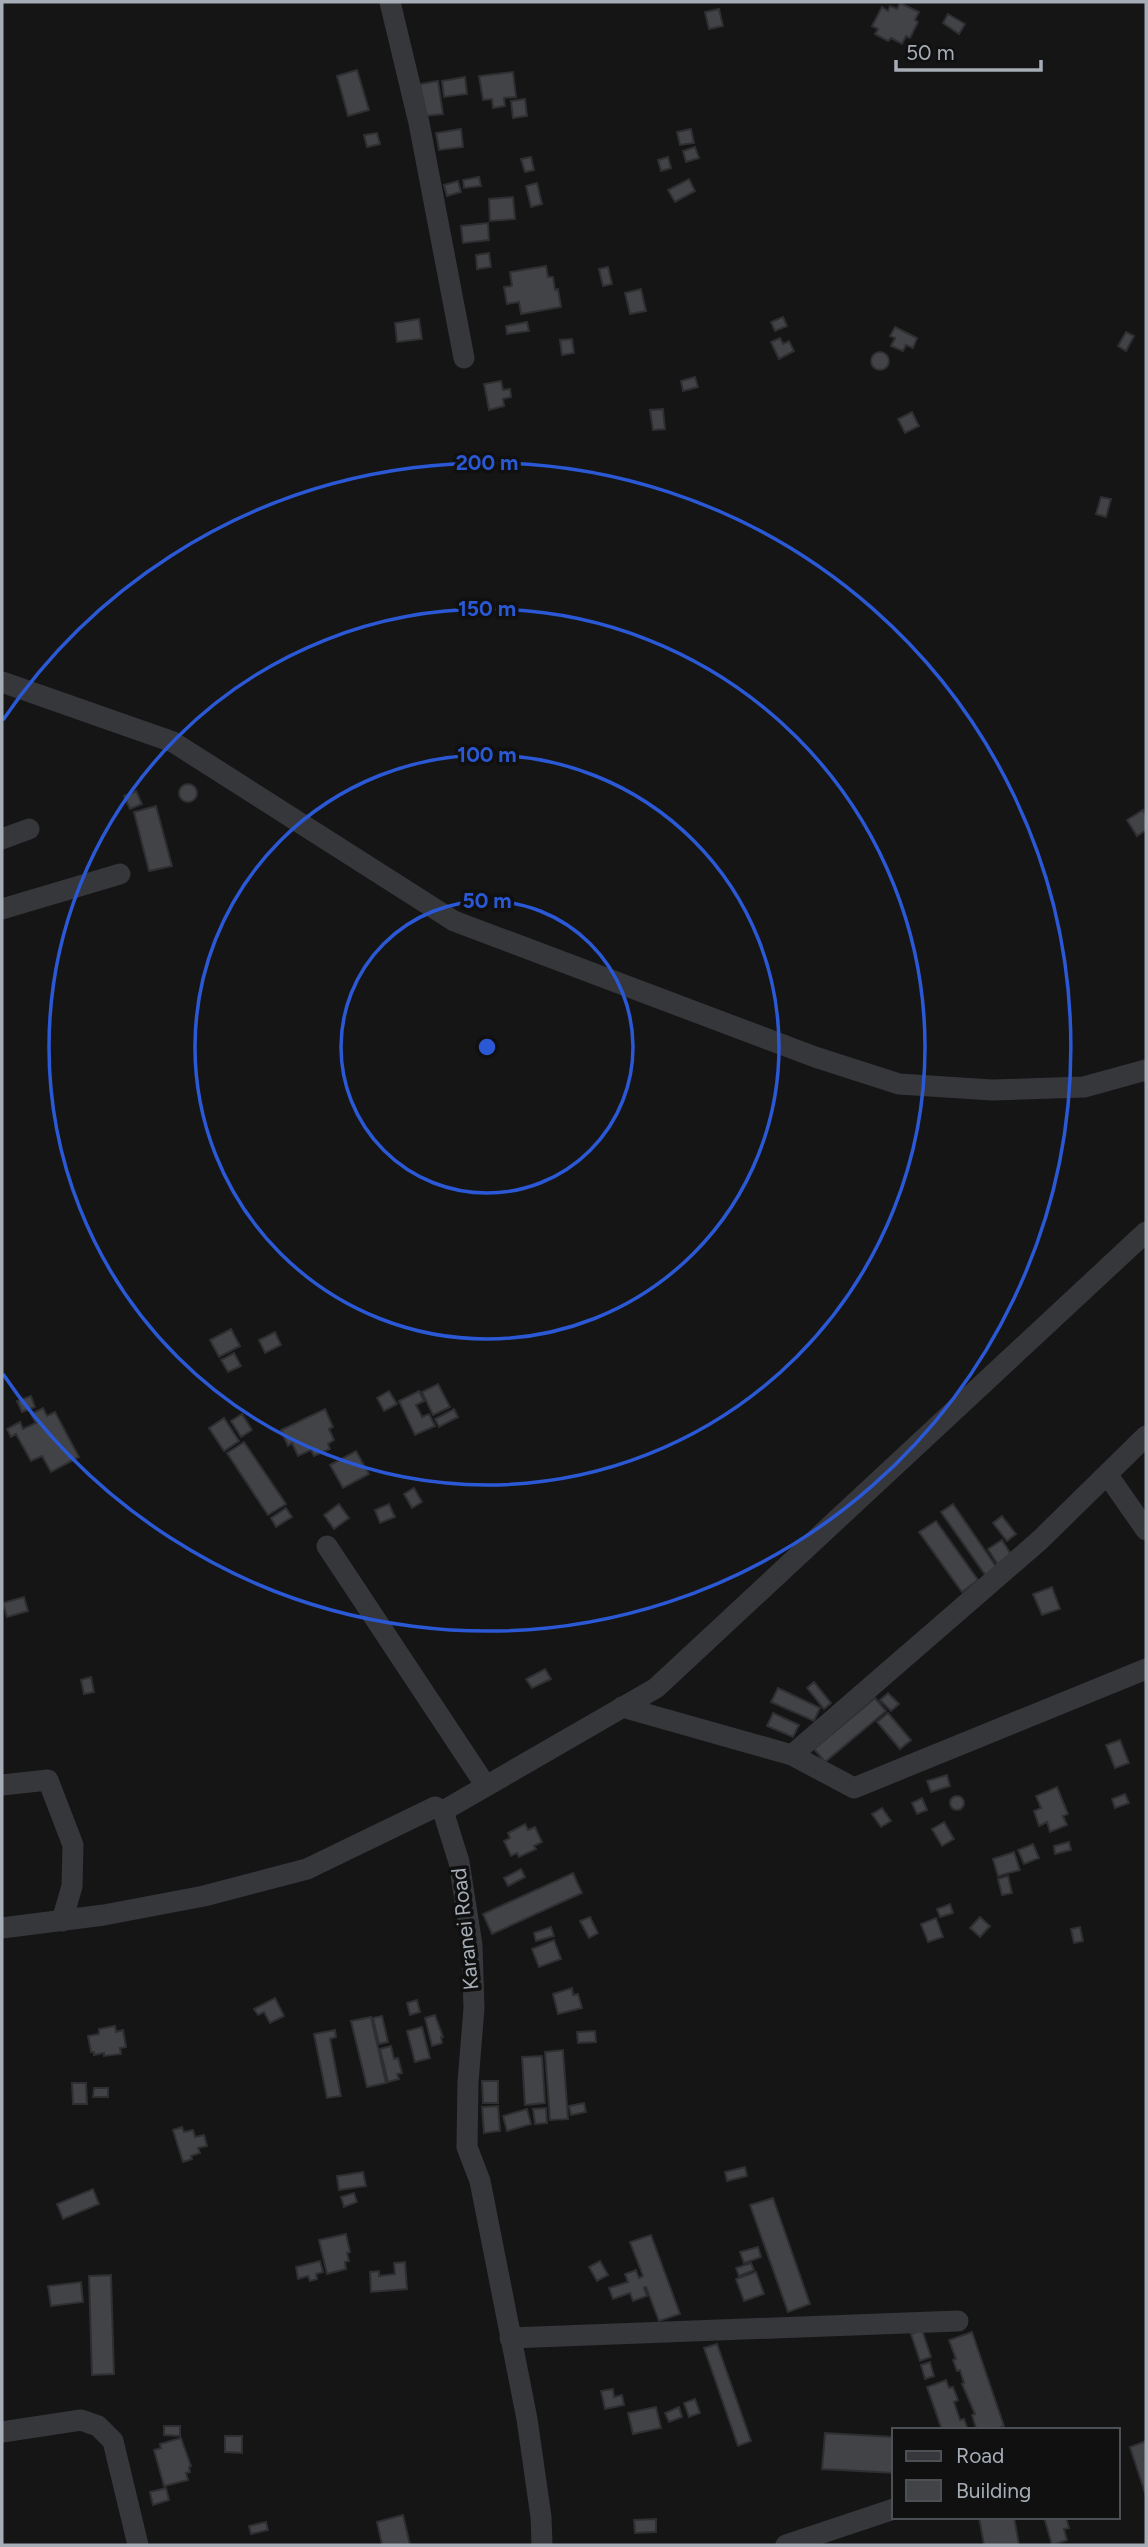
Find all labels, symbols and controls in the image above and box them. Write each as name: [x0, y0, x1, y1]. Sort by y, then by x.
scale bar: [896, 28, 1041, 72]
text: 50 m: [906, 40, 955, 65]
text: 200 m: [456, 450, 518, 475]
text: 150 m: [458, 596, 516, 621]
text: 100 m: [457, 742, 517, 767]
text: 50 m: [462, 888, 512, 913]
centre of rings: [475, 1035, 499, 1059]
street label: Karanei Road: [446, 1867, 483, 1991]
legend: [892, 2428, 1120, 2519]
text: Road: [956, 2443, 1004, 2468]
text: Building: [956, 2478, 1031, 2503]

